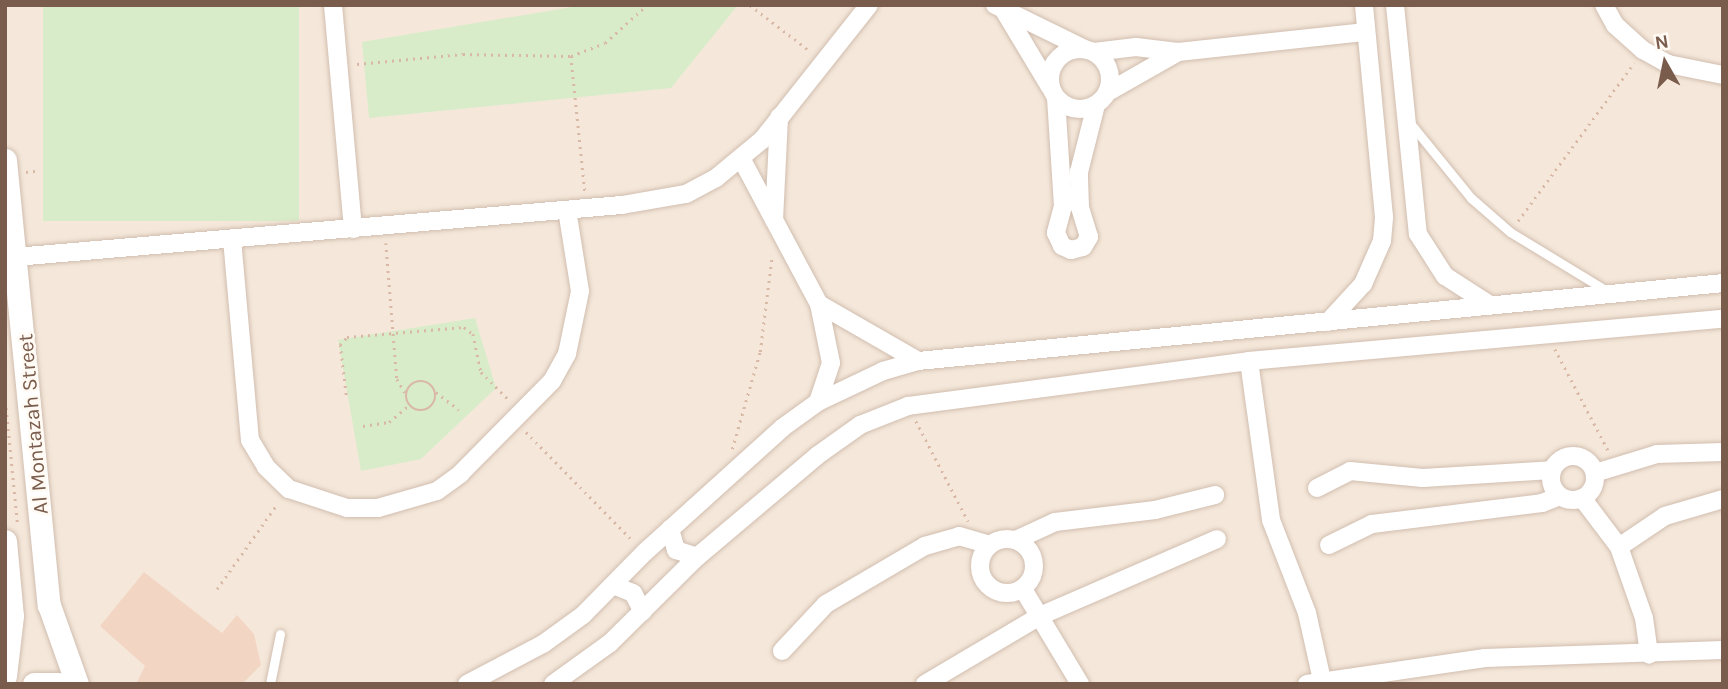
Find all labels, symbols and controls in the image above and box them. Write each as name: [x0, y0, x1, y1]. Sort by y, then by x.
north arrow: [1630, 28, 1700, 98]
text: N: [1653, 30, 1670, 54]
street label: Al Montazah Street: [13, 333, 53, 515]

